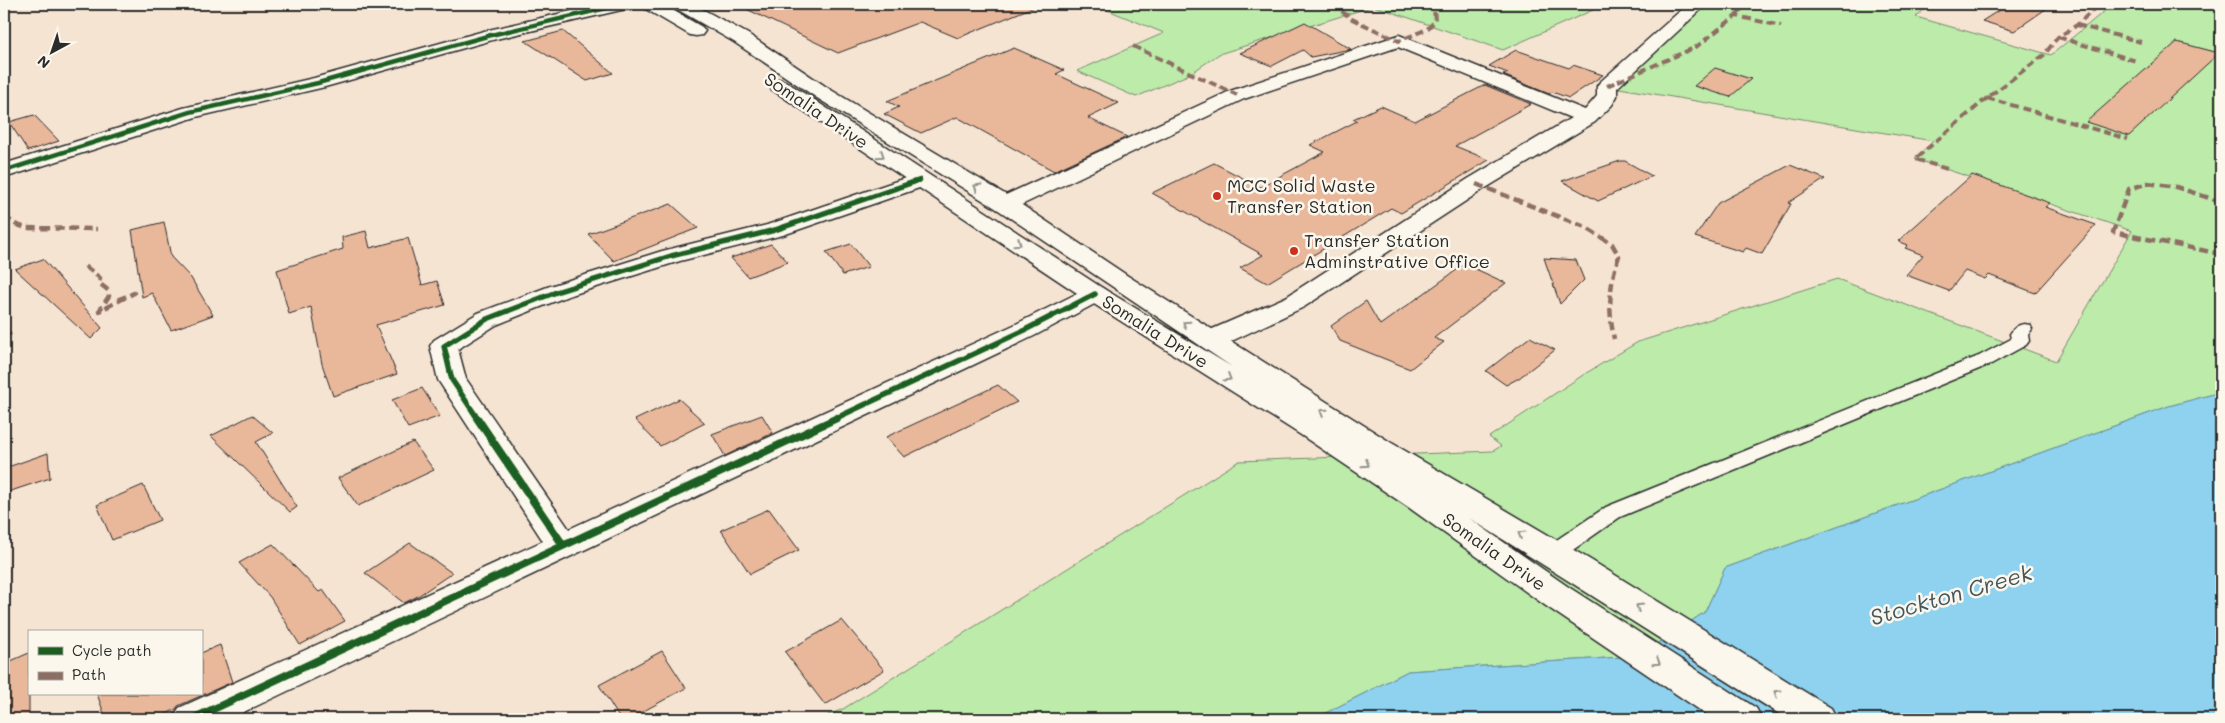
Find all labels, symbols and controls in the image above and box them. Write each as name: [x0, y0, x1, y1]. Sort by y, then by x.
north arrow: [28, 28, 78, 78]
text: N: [33, 52, 54, 73]
street label: Somalia Drive: [760, 66, 873, 154]
one-way arrow: [876, 148, 885, 158]
place label: MCC Solid Waste Transfer Station: [1227, 173, 1376, 218]
one-way arrow: [974, 183, 983, 193]
marker: MCC Solid Waste Transfer Station: [1211, 190, 1223, 202]
place label: Transfer Station Adminstrative Office: [1304, 228, 1490, 273]
one-way arrow: [1012, 236, 1021, 246]
marker: Transfer Station Adminstrative Office: [1288, 245, 1300, 257]
street label: Somalia Drive: [1098, 289, 1213, 373]
one-way arrow: [1183, 321, 1192, 330]
one-way arrow: [1222, 372, 1231, 382]
one-way arrow: [1319, 408, 1328, 418]
one-way arrow: [1360, 458, 1369, 467]
street label: Somalia Drive: [1438, 507, 1551, 596]
one-way arrow: [1517, 531, 1526, 541]
water label: Stockton Creek: [1866, 557, 2037, 632]
one-way arrow: [1636, 604, 1645, 614]
legend: [28, 630, 202, 696]
text: Cycle path: [72, 640, 151, 660]
one-way arrow: [1651, 656, 1661, 665]
text: Path: [72, 664, 106, 684]
one-way arrow: [1773, 690, 1782, 700]

